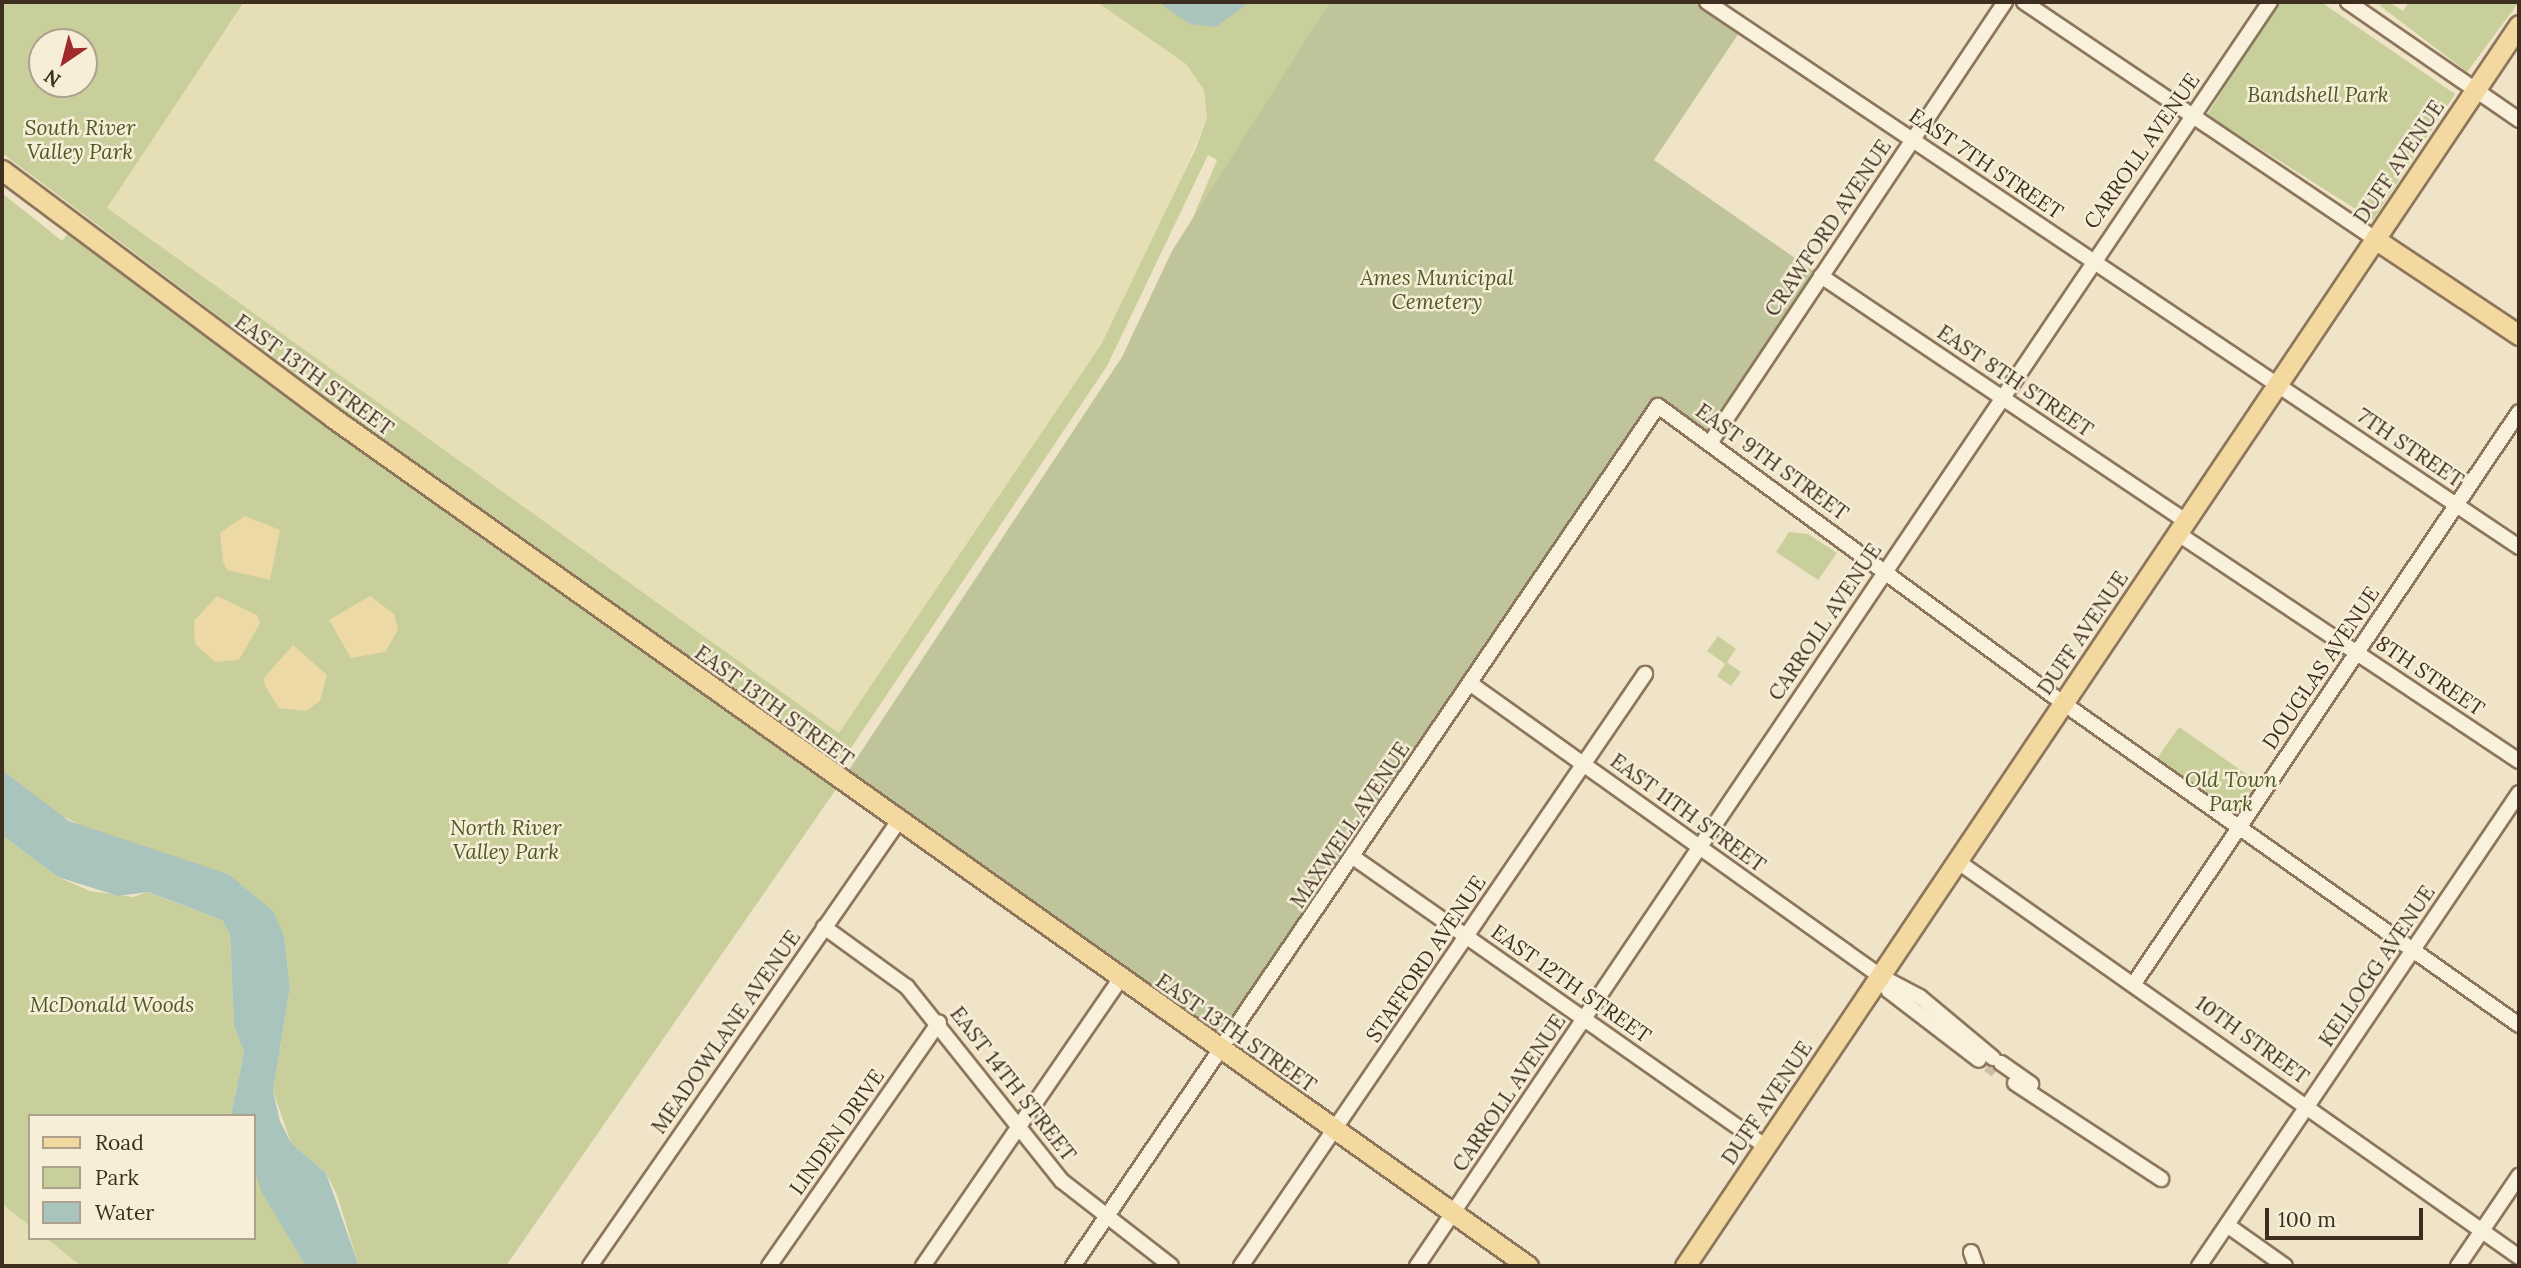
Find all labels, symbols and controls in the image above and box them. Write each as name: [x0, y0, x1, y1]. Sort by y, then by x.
north arrow: [28, 28, 98, 98]
text: N: [39, 65, 65, 93]
street label: CARROLL AVENUE: [2079, 68, 2205, 234]
park label: Bandshell Park: [2247, 82, 2389, 108]
street label: DUFF AVENUE: [2348, 95, 2450, 229]
street label: EAST 7TH STREET: [1904, 103, 2068, 225]
park label: South River Valley Park: [24, 115, 136, 165]
street label: CRAWFORD AVENUE: [1759, 135, 1897, 321]
park label: Ames Municipal Cemetery: [1360, 265, 1514, 315]
street label: EAST 13TH STREET: [230, 309, 398, 441]
street label: EAST 8TH STREET: [1932, 320, 2098, 442]
street label: EAST 9TH STREET: [1691, 398, 1853, 526]
street label: 7TH STREET: [2352, 403, 2468, 493]
street label: CARROLL AVENUE: [1763, 539, 1887, 705]
street label: DUFF AVENUE: [2032, 566, 2134, 700]
street label: DOUGLAS AVENUE: [2257, 582, 2385, 754]
street label: 8TH STREET: [2371, 631, 2489, 721]
street label: EAST 13TH STREET: [690, 640, 858, 772]
street label: MAXWELL AVENUE: [1285, 737, 1415, 913]
street label: EAST 11TH STREET: [1605, 748, 1771, 878]
park label: Old Town Park: [2185, 767, 2277, 817]
park label: North River Valley Park: [450, 815, 562, 865]
street label: STAFFORD AVENUE: [1361, 871, 1491, 1047]
street label: KELLOGG AVENUE: [2314, 881, 2440, 1051]
street label: EAST 12TH STREET: [1486, 919, 1656, 1049]
street label: MEADOWLANE AVENUE: [646, 925, 806, 1139]
street label: EAST 13TH STREET: [1151, 968, 1321, 1098]
street label: 10TH STREET: [2190, 990, 2314, 1090]
park label: McDonald Woods: [30, 992, 194, 1018]
street label: EAST 14TH STREET: [945, 1002, 1081, 1166]
street label: CARROLL AVENUE: [1447, 1010, 1571, 1176]
street label: DUFF AVENUE: [1716, 1036, 1818, 1170]
street label: LINDEN DRIVE: [784, 1064, 890, 1200]
legend: [28, 1114, 256, 1240]
text: Road: [95, 1129, 144, 1156]
text: Park: [95, 1164, 139, 1191]
scale bar: [2269, 1194, 2426, 1238]
text: Water: [95, 1199, 154, 1226]
text: 100 m: [2278, 1206, 2336, 1233]

